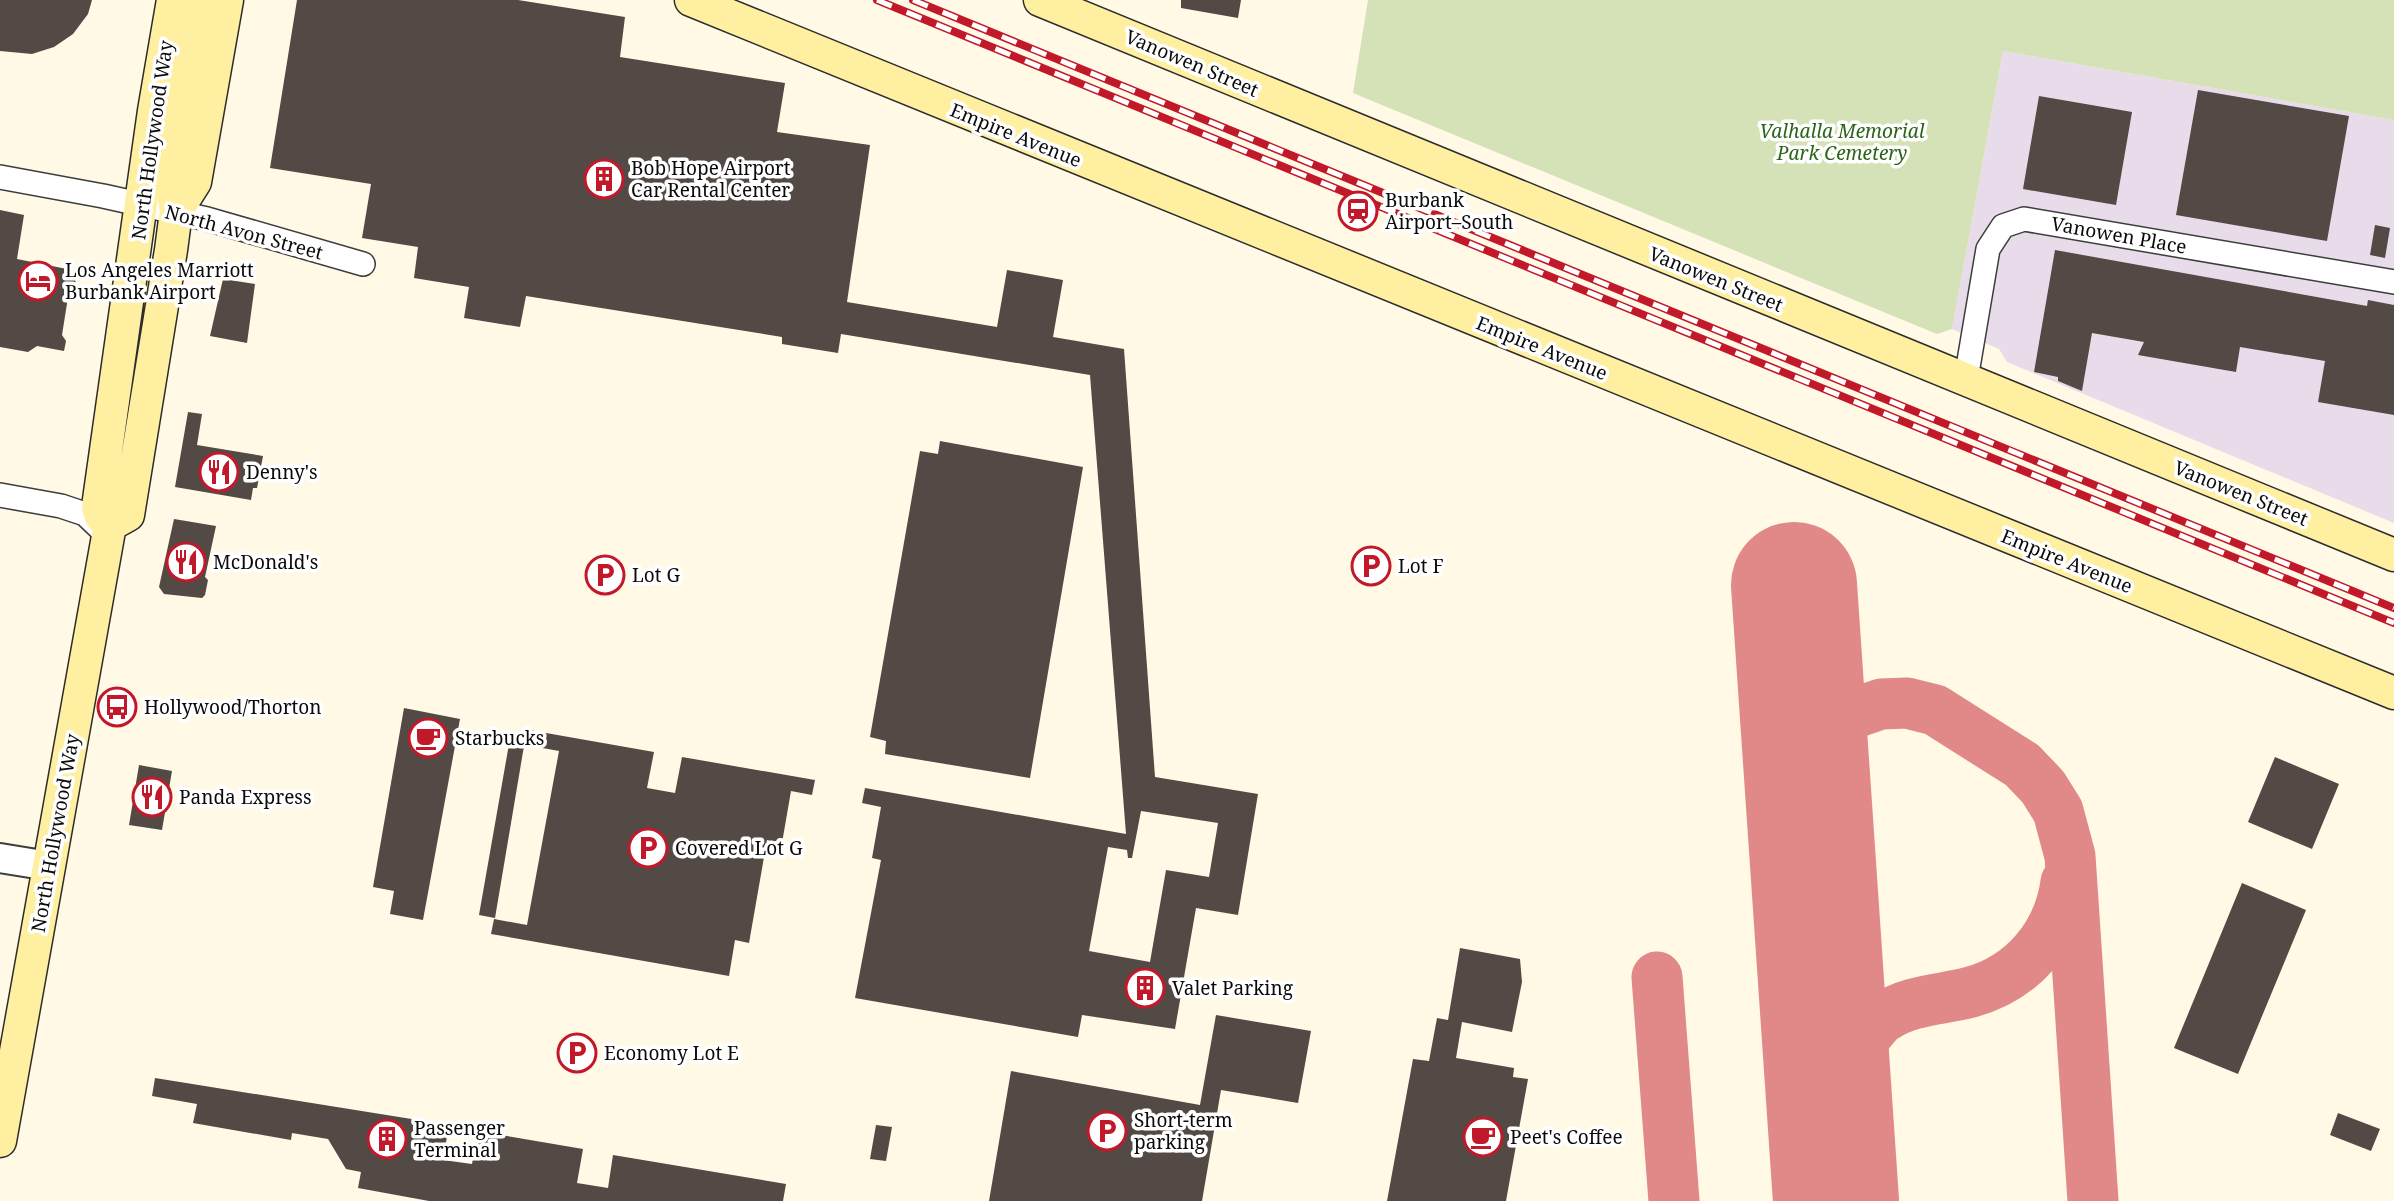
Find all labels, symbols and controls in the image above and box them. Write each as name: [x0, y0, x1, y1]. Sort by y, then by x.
street label: Vanowen Street: [1121, 23, 1263, 103]
street label: North Hollywood Way: [125, 38, 179, 241]
street label: Empire Avenue: [946, 97, 1086, 173]
park label: Valhalla Memorial Park Cemetery: [1760, 118, 1925, 166]
place label: Bob Hope Airport Car Rental Center: [631, 155, 791, 203]
building icon: Bob Hope Airport Car Rental Center: [583, 158, 625, 200]
place label: Burbank Airport–South: [1385, 187, 1513, 235]
station icon: Burbank Airport–South: [1337, 190, 1379, 232]
street label: North Avon Street: [162, 198, 326, 266]
street label: Vanowen Place: [2049, 210, 2189, 260]
street label: Vanowen Street: [1645, 240, 1787, 318]
place label: Los Angeles Marriott Burbank Airport: [65, 257, 254, 305]
hotel icon: Los Angeles Marriott Burbank Airport: [17, 260, 59, 302]
street label: Empire Avenue: [1472, 310, 1612, 386]
restaurant icon: Denny's: [198, 451, 240, 493]
street label: Vanowen Street: [2170, 454, 2312, 532]
place label: Denny's: [246, 459, 318, 485]
street label: Empire Avenue: [1997, 523, 2137, 599]
restaurant icon: McDonald's: [165, 541, 207, 583]
parking icon: Lot F: [1350, 545, 1392, 587]
place label: McDonald's: [213, 549, 318, 575]
place label: Lot F: [1398, 553, 1444, 579]
parking icon: Lot G: [584, 554, 626, 596]
place label: Lot G: [632, 562, 680, 588]
bus stop icon: Hollywood/Thorton: [96, 686, 138, 728]
place label: Hollywood/Thorton: [144, 694, 322, 720]
cafe icon: Starbucks: [407, 717, 449, 759]
place label: Starbucks: [455, 725, 544, 751]
street label: North Hollywood Way: [25, 731, 85, 934]
restaurant icon: Panda Express: [131, 776, 173, 818]
place label: Panda Express: [179, 784, 311, 810]
parking icon: Covered Lot G: [627, 827, 669, 869]
place label: Covered Lot G: [675, 835, 803, 861]
building icon: Valet Parking: [1124, 967, 1166, 1009]
place label: Valet Parking: [1172, 975, 1293, 1001]
parking icon: Economy Lot E: [556, 1032, 598, 1074]
place label: Economy Lot E: [604, 1040, 739, 1066]
place label: Short-term parking: [1134, 1107, 1233, 1155]
parking icon: Short-term parking: [1086, 1110, 1128, 1152]
place label: Passenger Terminal: [414, 1115, 505, 1163]
cafe icon: Peet's Coffee: [1462, 1116, 1504, 1158]
building icon: Passenger Terminal: [366, 1118, 408, 1160]
place label: Peet's Coffee: [1510, 1124, 1623, 1150]

